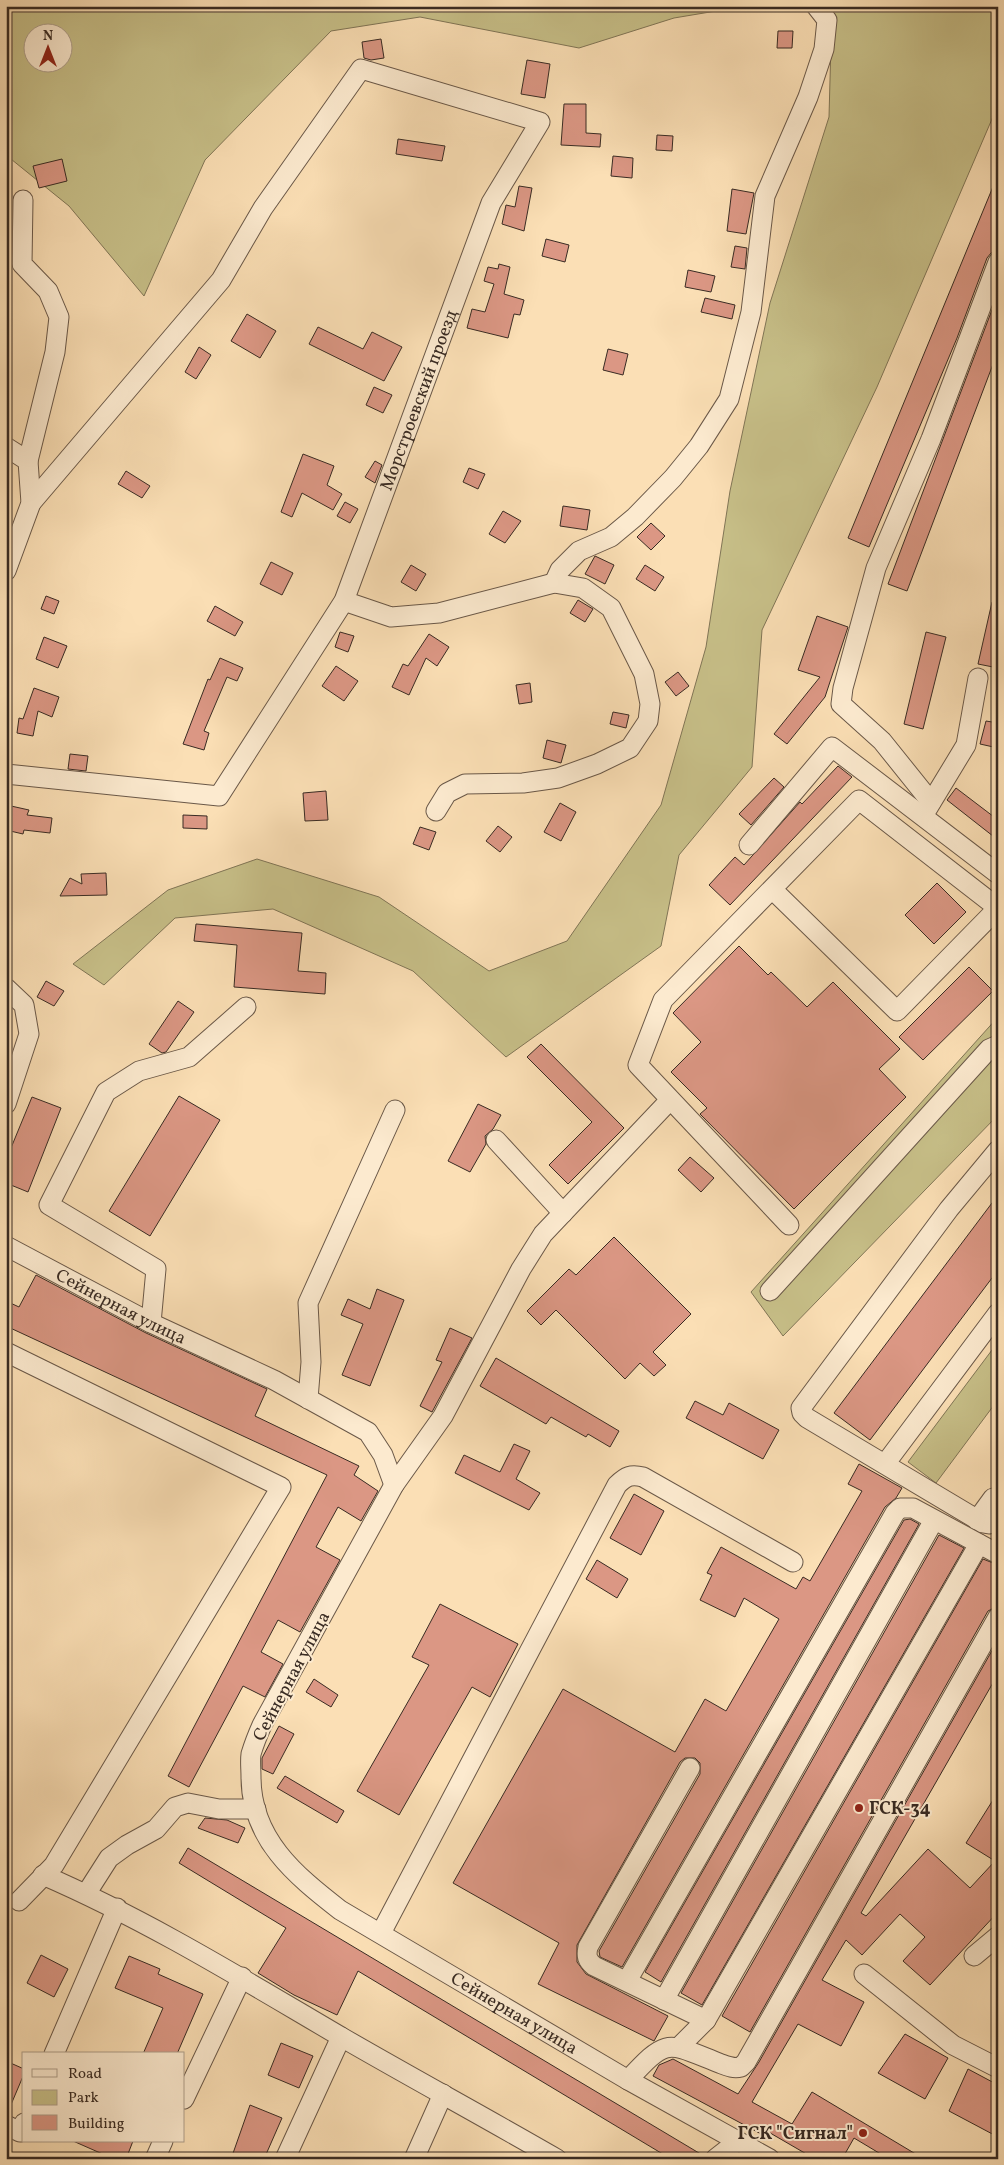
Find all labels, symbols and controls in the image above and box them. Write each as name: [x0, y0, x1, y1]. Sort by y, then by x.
north arrow: [22, 22, 72, 72]
text: N: [43, 27, 53, 46]
street label: Морстроевский проезд: [375, 307, 464, 495]
street label: Сейнерная улица: [51, 1264, 190, 1352]
street label: Сейнерная улица: [248, 1607, 337, 1746]
place label: ГСК-34: [869, 1797, 931, 1822]
marker: ГСК-34: [853, 1802, 865, 1814]
street label: Сейнерная улица: [445, 1967, 582, 2062]
legend: [22, 2052, 185, 2142]
text: Road: [68, 2064, 102, 2085]
text: Park: [68, 2088, 99, 2109]
text: Building: [68, 2114, 125, 2135]
place label: ГСК "Сигнал": [737, 2122, 853, 2147]
marker: ГСК "Сигнал": [857, 2127, 869, 2139]

